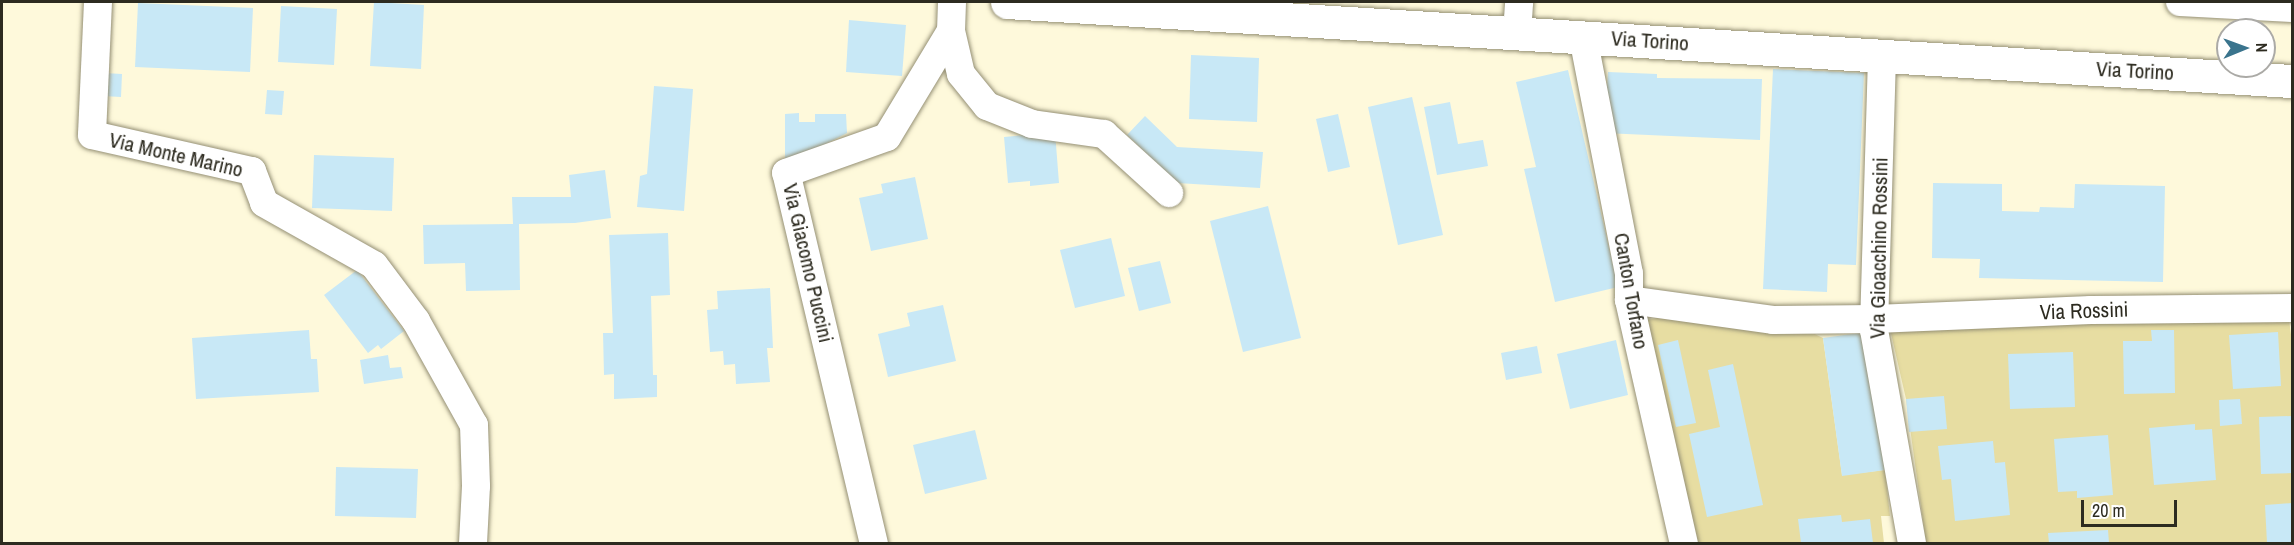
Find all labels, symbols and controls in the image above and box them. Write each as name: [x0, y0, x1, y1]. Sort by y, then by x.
north arrow: [2216, 18, 2276, 78]
street label: Via Torino: [1610, 26, 1690, 56]
text: N: [2251, 43, 2273, 53]
street label: Via Torino: [2095, 56, 2175, 86]
street label: Via Monte Marino: [107, 127, 245, 183]
street label: Via Gioacchino Rossini: [1865, 157, 1893, 339]
street label: Via Giacomo Puccini: [777, 181, 839, 345]
street label: Canton Torfano: [1608, 231, 1654, 351]
street label: Via Rossini: [2039, 297, 2129, 325]
scale bar: [2084, 488, 2180, 526]
text: 20 m: [2092, 498, 2125, 523]

